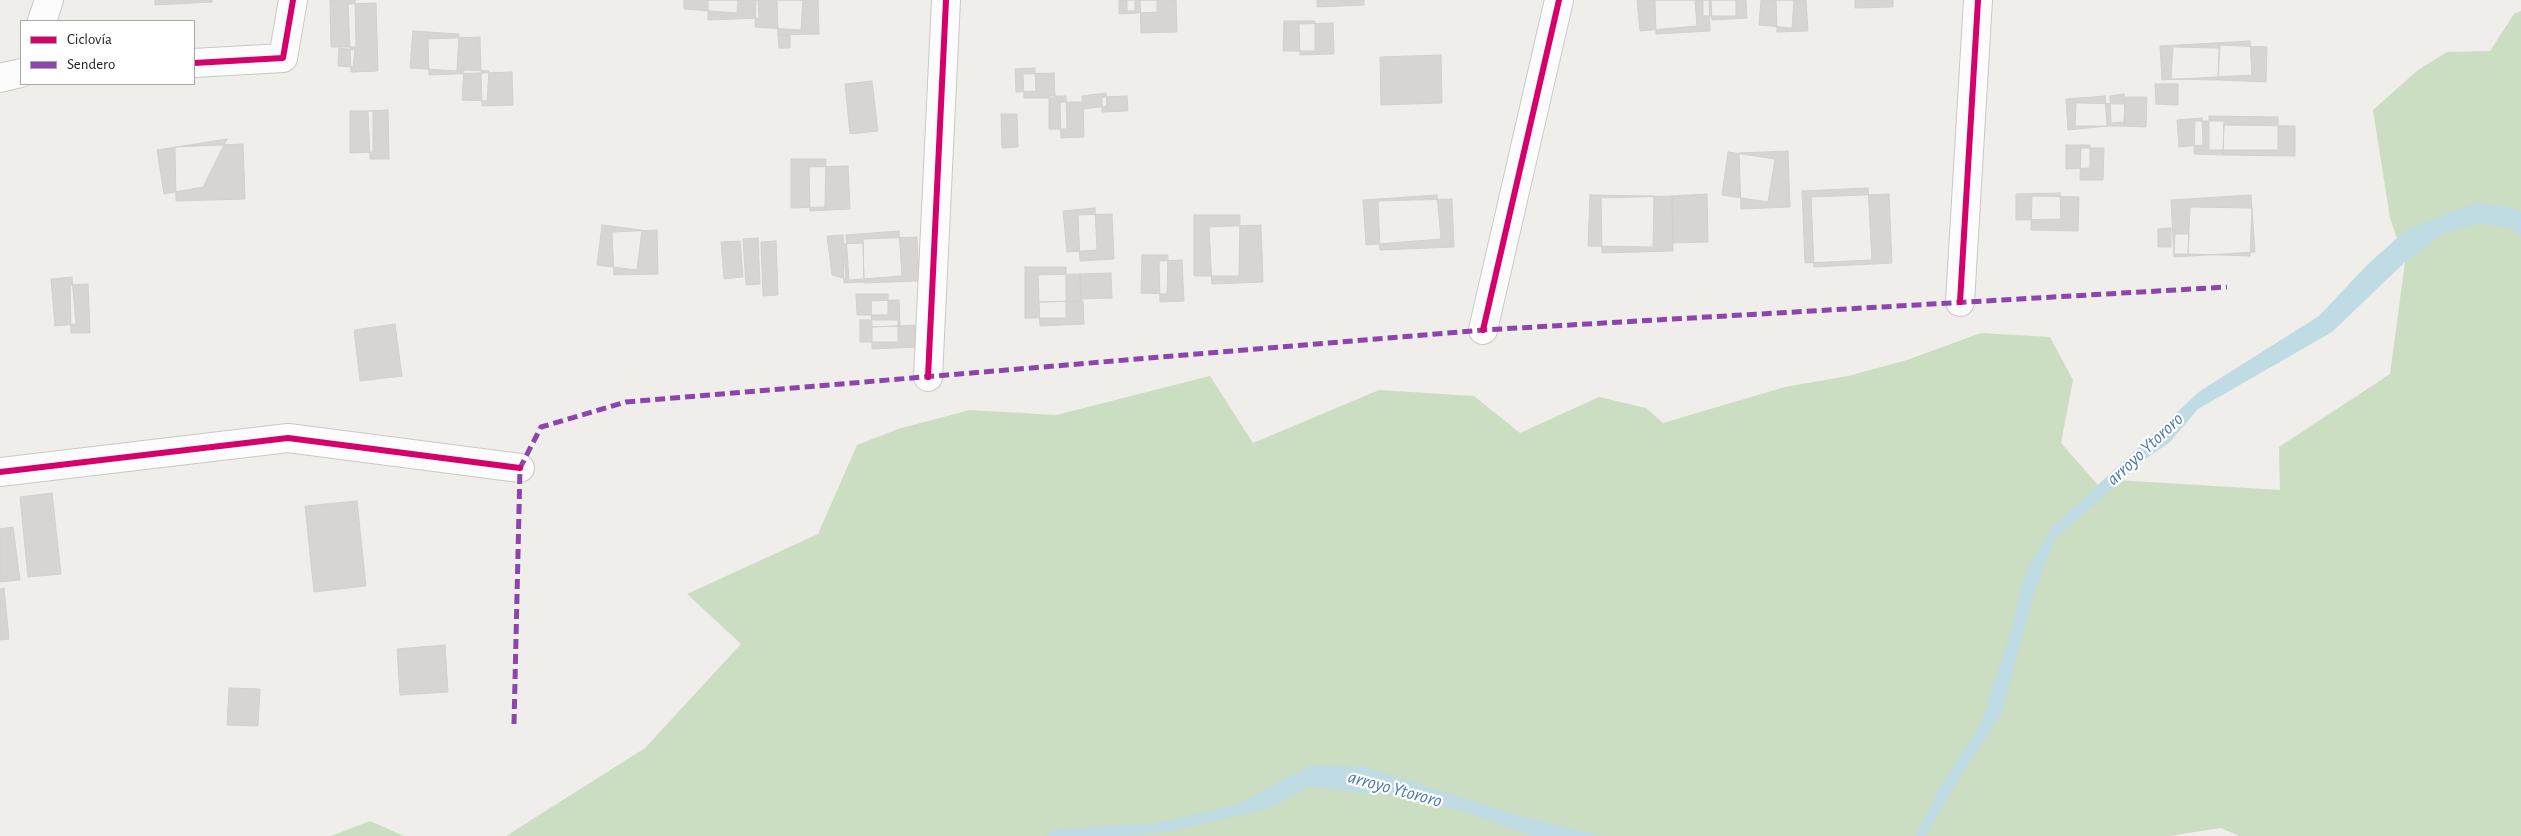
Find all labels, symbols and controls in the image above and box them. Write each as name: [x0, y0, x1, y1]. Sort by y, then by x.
legend: [20, 20, 195, 85]
text: Ciclovía: [67, 32, 112, 47]
text: Sendero: [67, 57, 115, 72]
water label: arroyo Ytororo: [2102, 408, 2188, 490]
water label: arroyo Ytororo: [1345, 766, 1445, 812]

